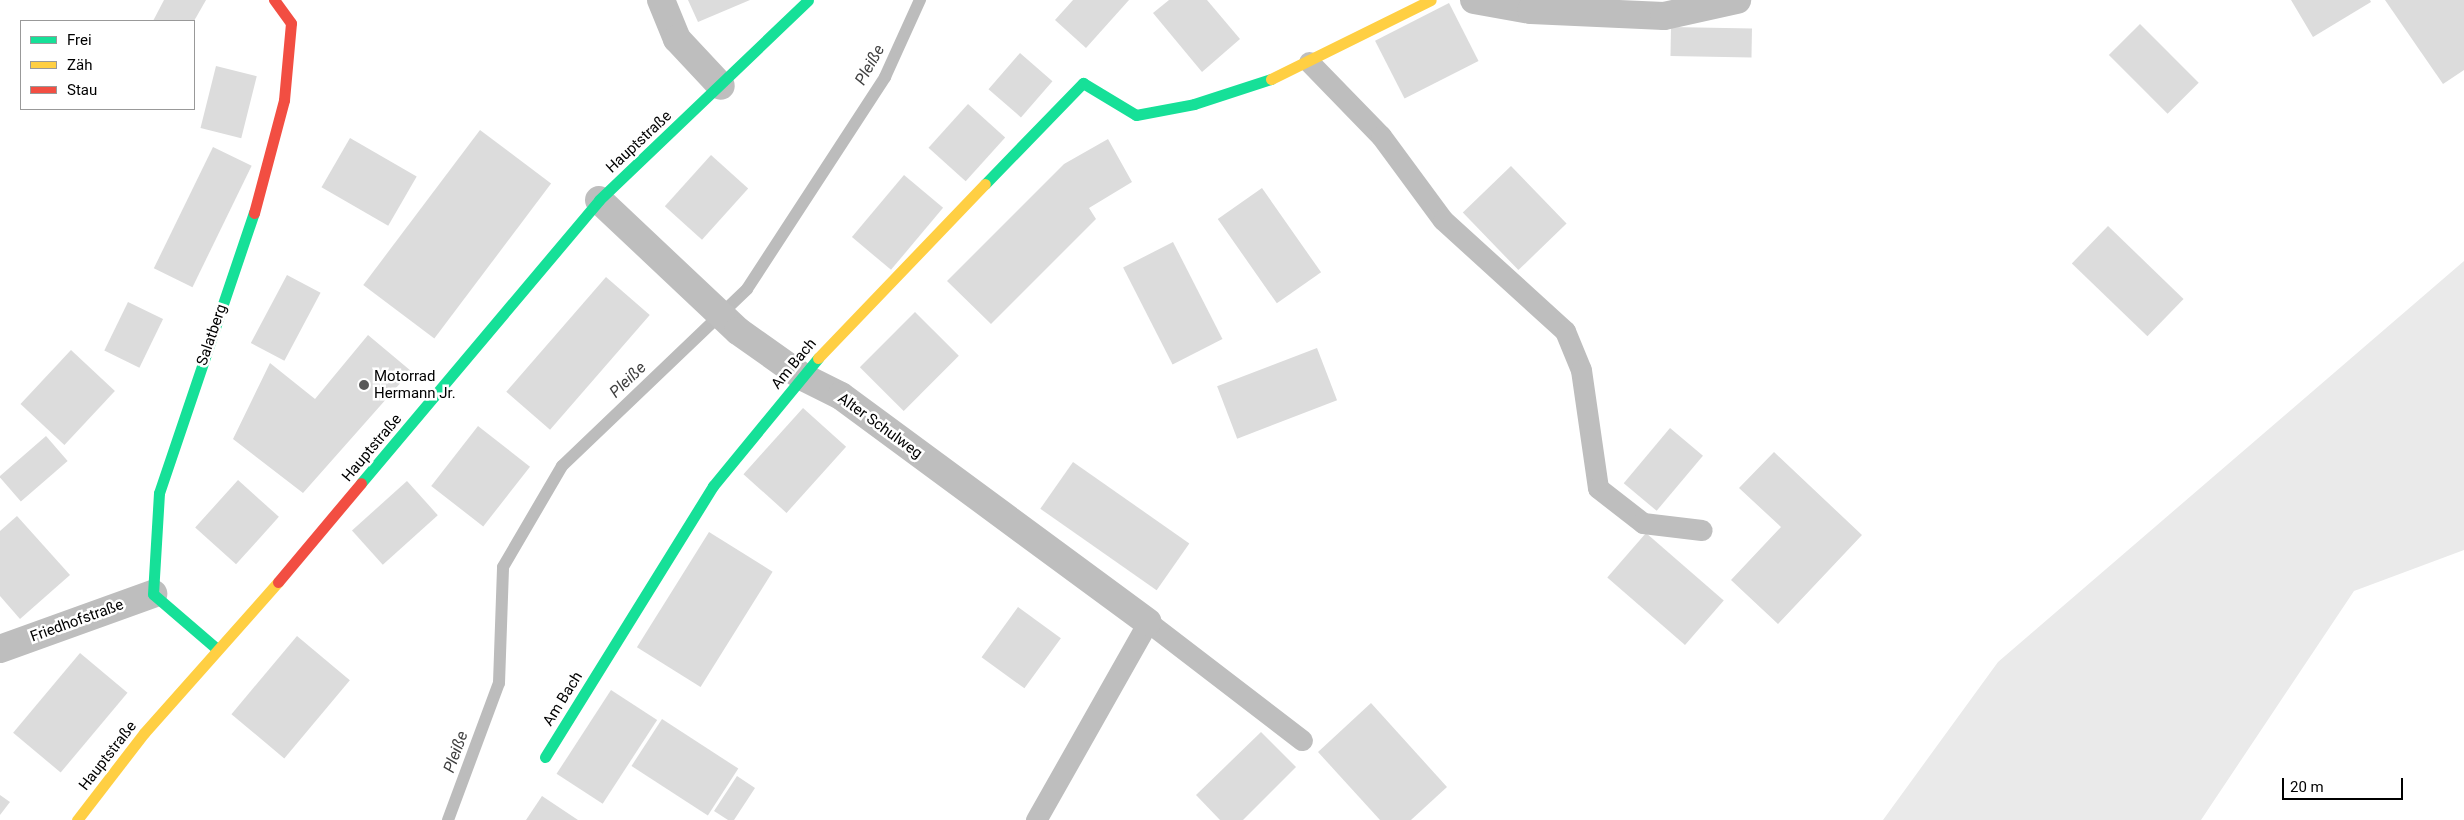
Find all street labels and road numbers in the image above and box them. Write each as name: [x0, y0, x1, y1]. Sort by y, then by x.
street label: Hauptstraße: [603, 107, 675, 177]
street label: Salatberg: [193, 302, 231, 368]
street label: Am Bach: [768, 335, 820, 393]
street label: Alter Schulweg: [834, 389, 926, 463]
street label: Hauptstraße: [338, 410, 406, 486]
street label: Friedhofstraße: [28, 596, 126, 646]
street label: Am Bach: [539, 669, 587, 729]
street label: Hauptstraße: [75, 718, 141, 794]

